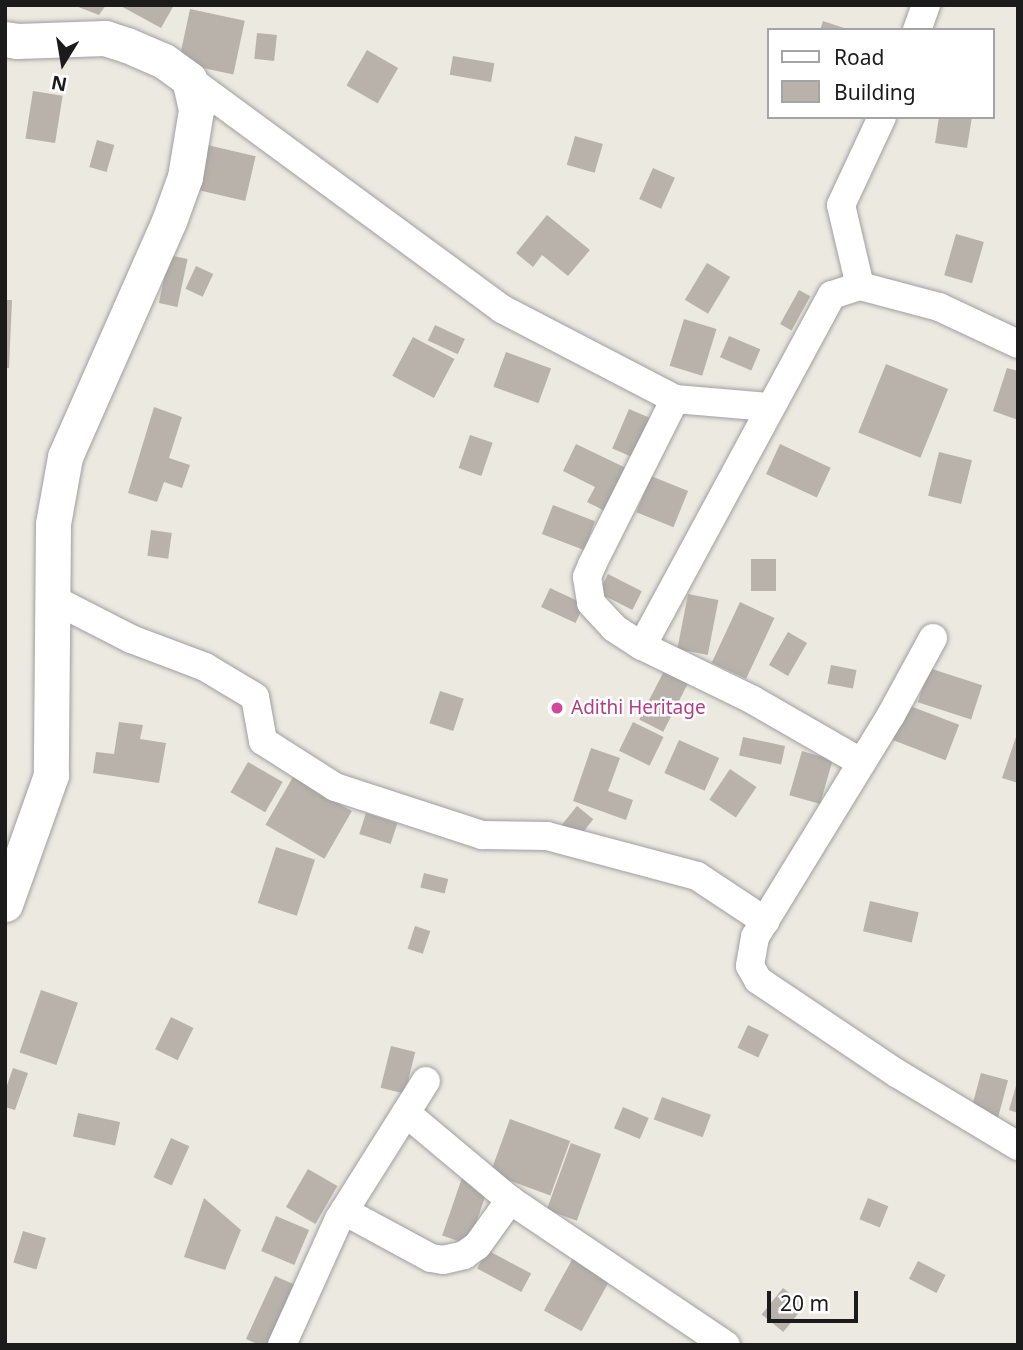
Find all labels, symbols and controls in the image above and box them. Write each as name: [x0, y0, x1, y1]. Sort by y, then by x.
north arrow: [28, 28, 98, 98]
legend: [768, 28, 995, 119]
text: Road: [834, 43, 884, 71]
text: N: [49, 69, 69, 98]
text: Building: [834, 78, 916, 106]
place label: Adithi Heritage: [571, 697, 706, 719]
marker: Adithi Heritage: [549, 700, 565, 716]
scale bar: [771, 1276, 862, 1320]
text: 20 m: [780, 1289, 829, 1317]

